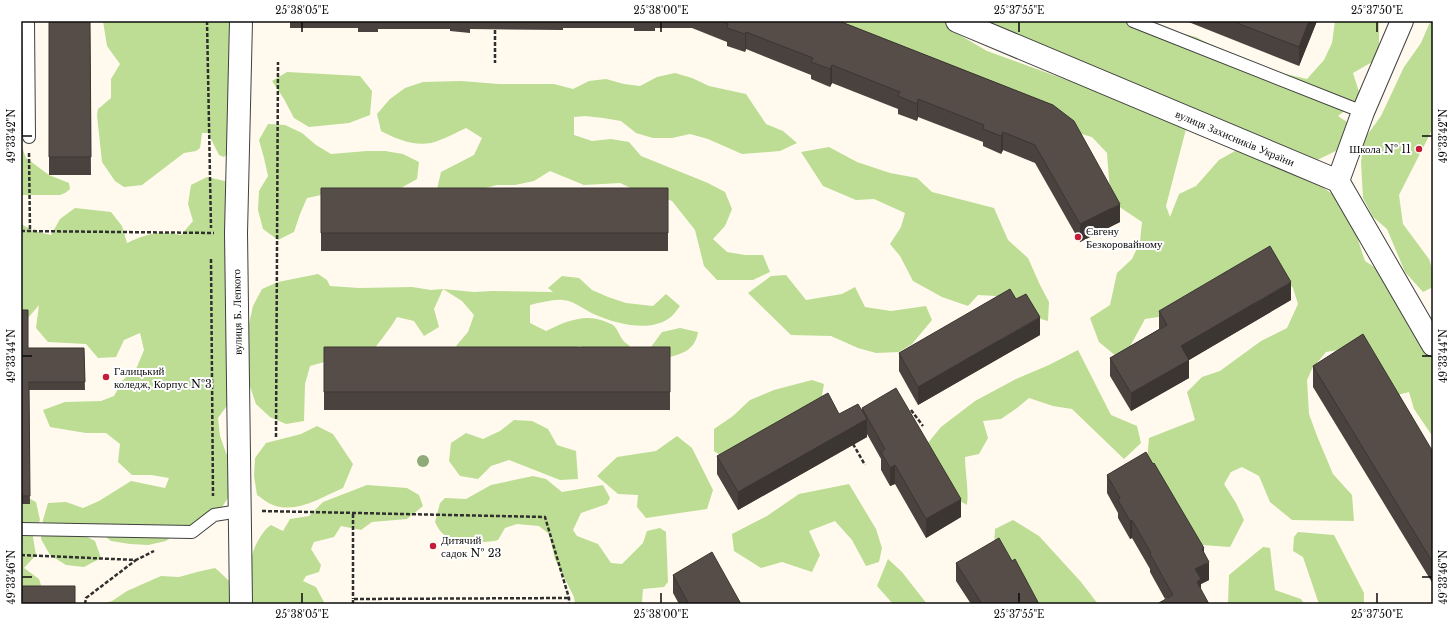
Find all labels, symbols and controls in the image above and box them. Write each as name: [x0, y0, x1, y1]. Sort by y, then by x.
text: 25°38'05"E: [275, 4, 329, 17]
text: 25°38'00"E: [634, 4, 688, 17]
text: 25°37'55"E: [994, 4, 1044, 17]
text: 25°37'50"E: [1351, 4, 1403, 17]
street label: вулиця Захисників України: [1173, 107, 1297, 169]
text: 49°33'42"N: [5, 109, 18, 163]
text: 49°33'42"N: [1437, 109, 1450, 163]
place label: Школа № 11: [1349, 142, 1411, 156]
marker: Школа № 11: [1414, 144, 1424, 154]
place label: Євгену Безкоровайному: [1086, 224, 1163, 251]
marker: Євгену Безкоровайному: [1073, 232, 1083, 242]
street label: вулиця Б. Лепкого: [229, 268, 245, 355]
text: 49°33'44"N: [5, 329, 18, 383]
text: 49°33'44"N: [1437, 329, 1450, 383]
place label: Галицький коледж, Корпус №3: [114, 364, 212, 391]
marker: Галицький коледж, Корпус №3: [101, 372, 111, 382]
place label: Дитячий садок № 23: [441, 533, 502, 560]
marker: Дитячий садок № 23: [428, 541, 438, 551]
text: 49°33'46"N: [5, 550, 18, 604]
text: 49°33'46"N: [1437, 550, 1450, 604]
text: 25°38'05"E: [275, 608, 329, 621]
text: 25°38'00"E: [634, 608, 688, 621]
text: 25°37'55"E: [994, 608, 1044, 621]
text: 25°37'50"E: [1351, 608, 1403, 621]

